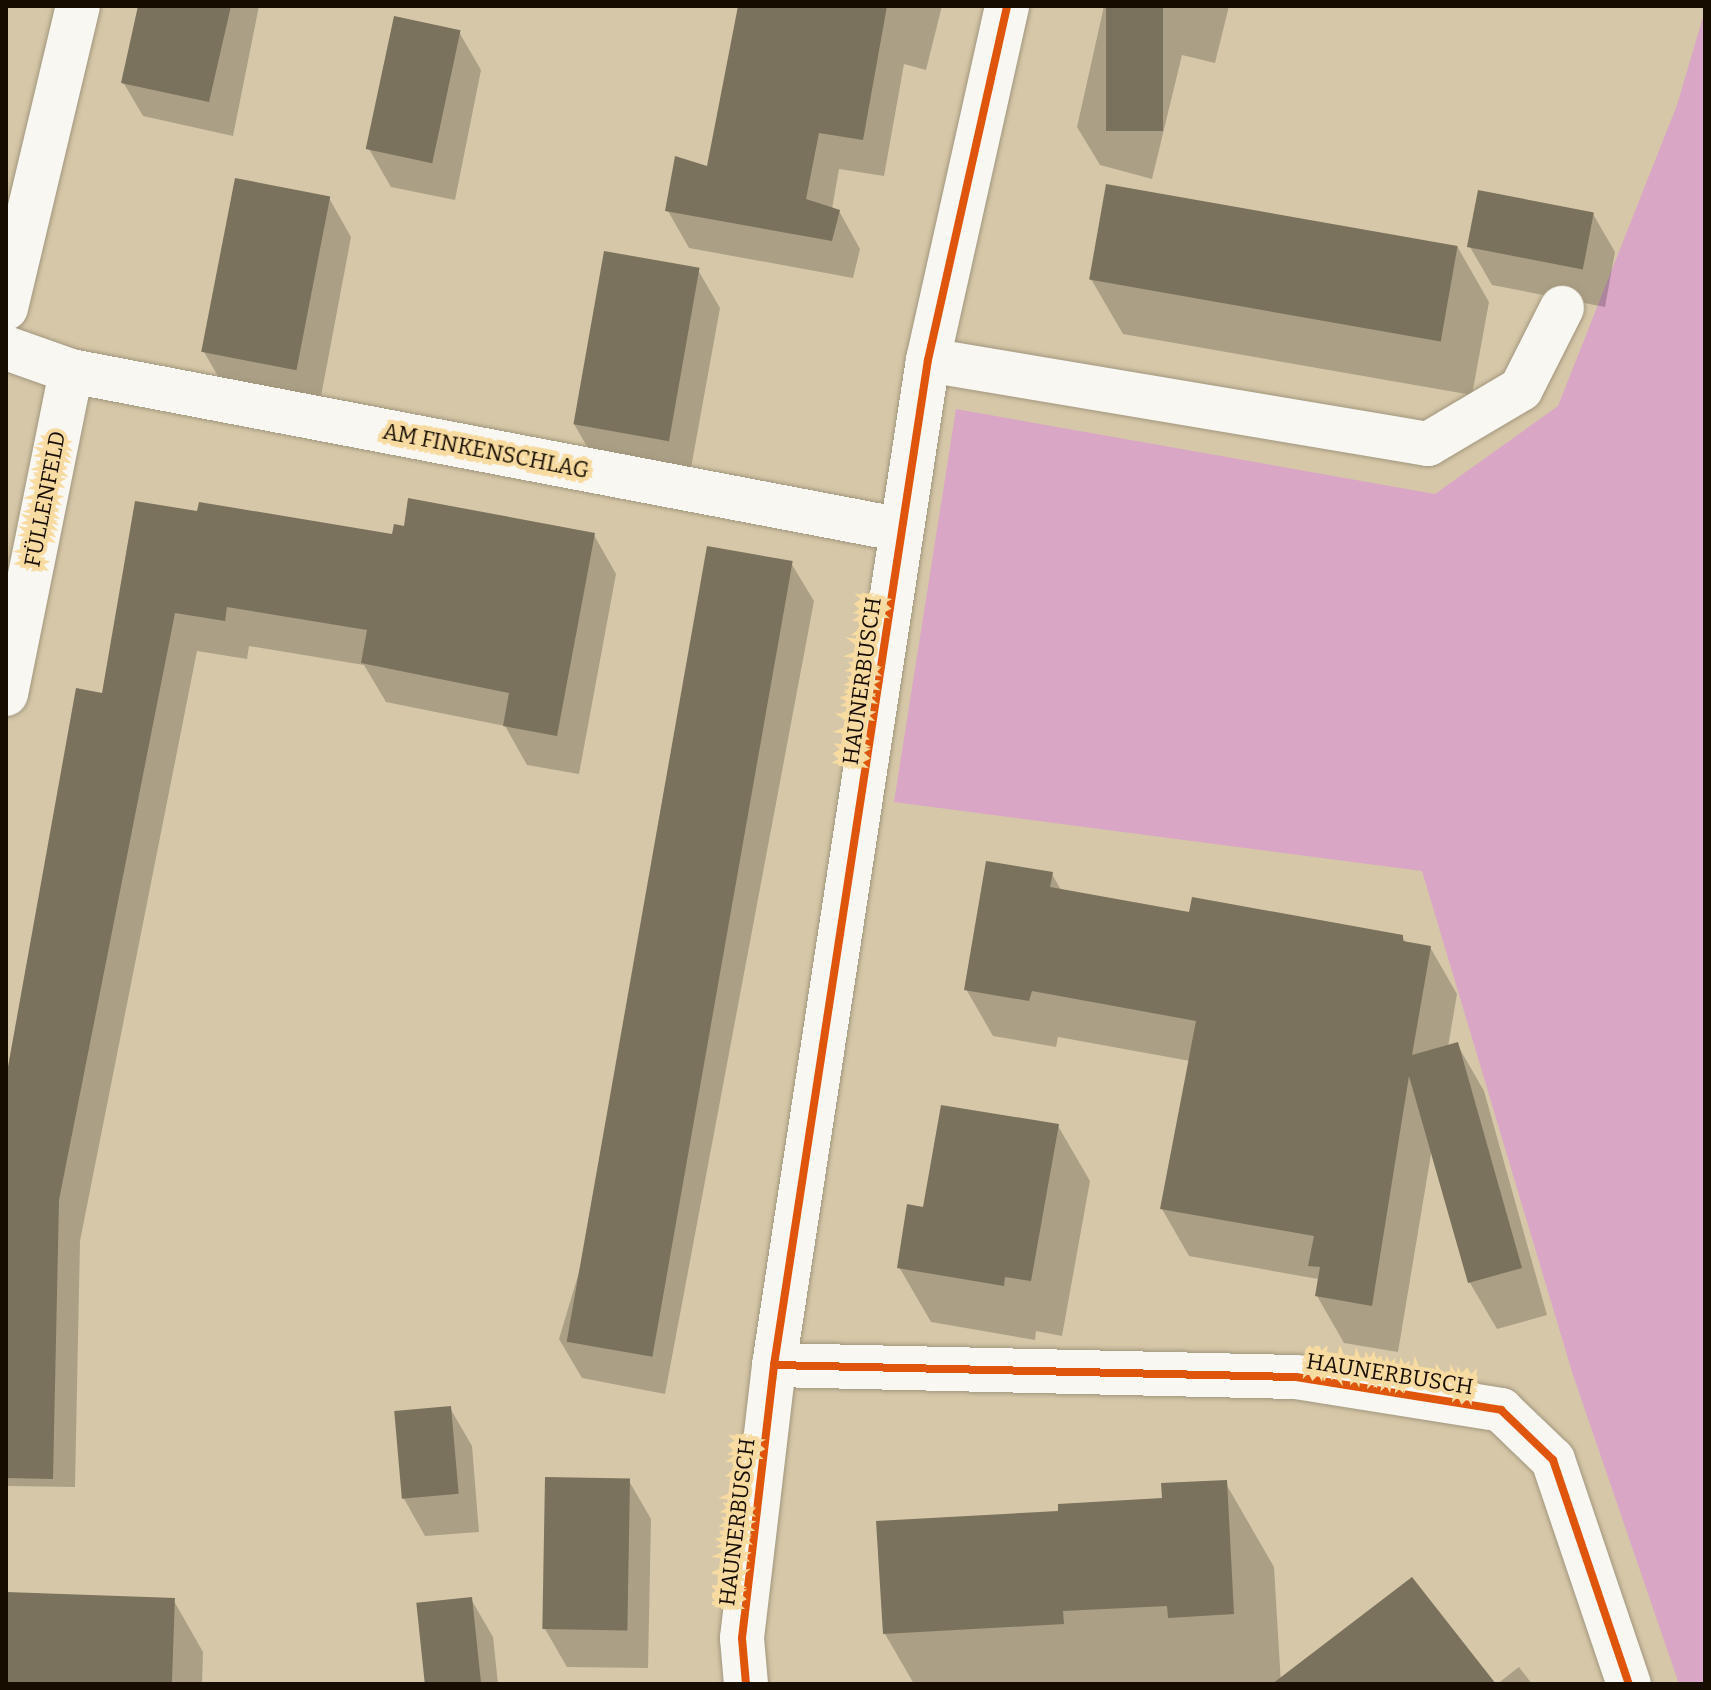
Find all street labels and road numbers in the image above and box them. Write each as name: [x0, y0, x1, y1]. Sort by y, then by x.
street label: AM FINKENSCHLAG: [381, 418, 591, 484]
street label: FÜLLENFELD: [19, 429, 71, 569]
street label: HAUNERBUSCH: [837, 596, 887, 766]
street label: HAUNERBUSCH: [1305, 1348, 1475, 1400]
street label: HAUNERBUSCH: [714, 1437, 760, 1607]

